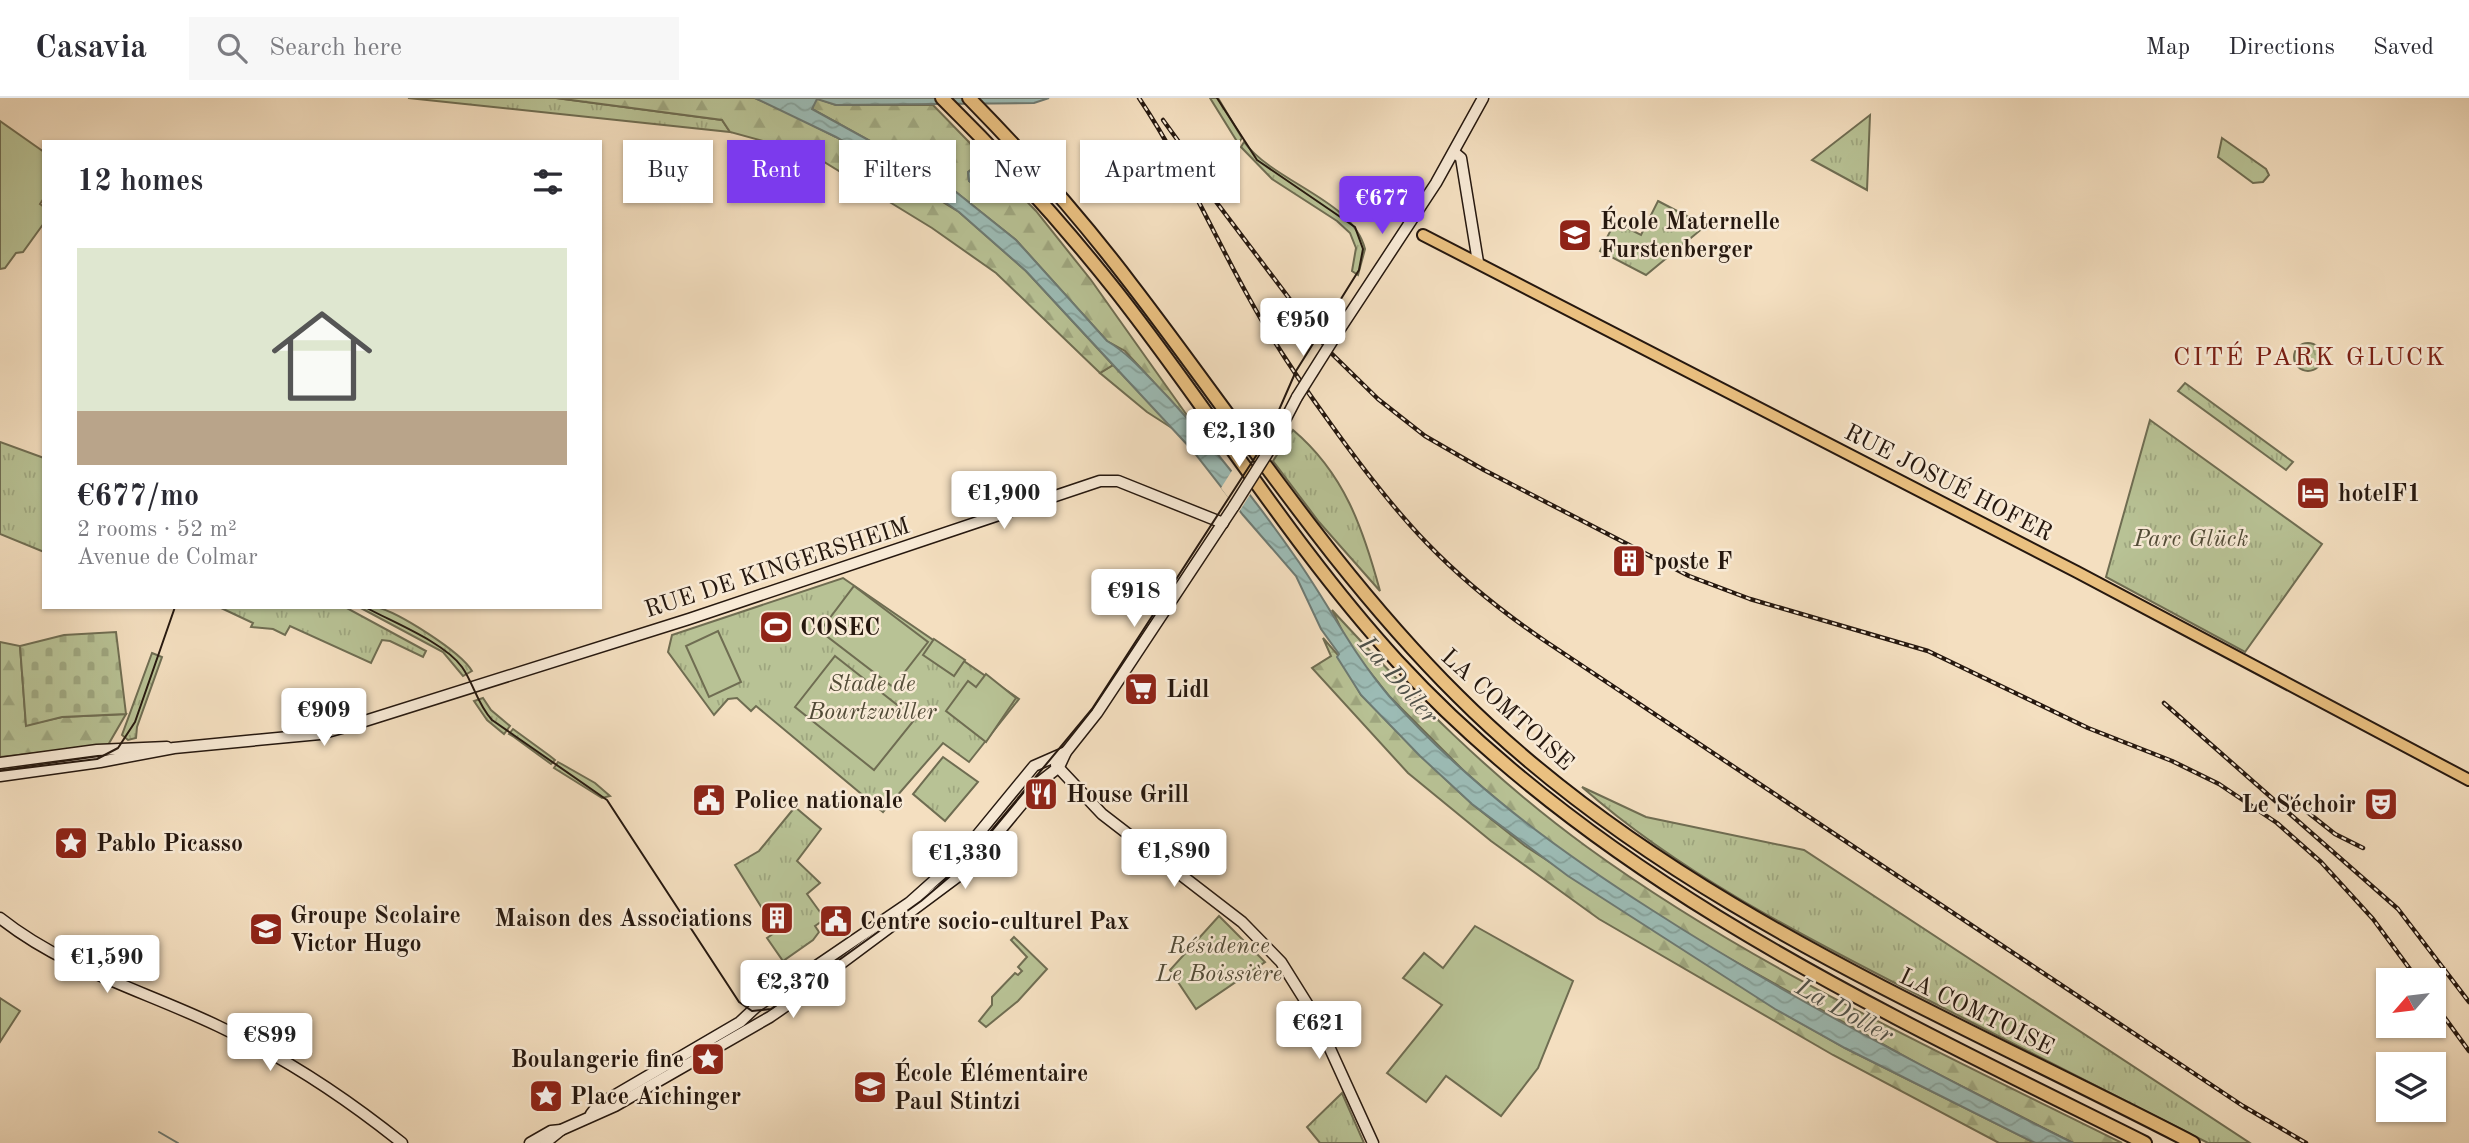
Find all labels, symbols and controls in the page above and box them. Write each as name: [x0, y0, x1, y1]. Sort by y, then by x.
search box: [189, 17, 679, 80]
icon: search: [213, 29, 251, 67]
text: Casavia: [35, 32, 147, 65]
text: Search here: [269, 35, 402, 61]
text: Map: [2146, 36, 2190, 60]
text: Directions: [2228, 36, 2335, 60]
text: Saved: [2373, 36, 2434, 60]
chip: Buy: [623, 140, 713, 203]
chip: Rent: [727, 140, 825, 203]
chip: Filters: [839, 140, 956, 203]
chip: New: [970, 140, 1066, 203]
chip: Apartment: [1080, 140, 1240, 203]
icon: filters: [529, 163, 567, 201]
text: 12 homes: [77, 167, 203, 197]
pin: €677: [1341, 176, 1423, 236]
text: €677: [1355, 187, 1409, 210]
place label: École Maternelle Furstenberger: [1600, 205, 1780, 263]
school or university icon: École Maternelle Furstenberger: [1556, 216, 1594, 254]
icon: home: [259, 293, 385, 419]
pin: €950: [1262, 299, 1344, 358]
text: €950: [1276, 309, 1330, 332]
district label: CITÉ PARK GLUCK: [2173, 341, 2447, 371]
pin: €2,130: [1182, 410, 1296, 469]
street label: RUE JOSUÉ HOFER: [1840, 417, 2058, 547]
text: €2,130: [1202, 420, 1276, 443]
pin: €1,900: [947, 472, 1061, 531]
hotel icon: hotelF1: [2294, 474, 2332, 512]
text: €677/mo: [77, 482, 199, 512]
text: €1,900: [967, 482, 1041, 505]
place label: hotelF1: [2338, 483, 2421, 507]
street label: RUE DE KINGERSHEIM: [642, 515, 913, 623]
text: 2 rooms · 52 m²: [77, 518, 237, 541]
park label: Parc Glück: [2132, 528, 2249, 552]
building icon: poste F: [1610, 542, 1648, 580]
text: Avenue de Colmar: [77, 546, 258, 569]
place label: poste F: [1654, 551, 1732, 575]
pin: €918: [1093, 570, 1175, 629]
text: €918: [1107, 580, 1161, 603]
sports icon: COSEC: [757, 608, 795, 646]
place label: COSEC: [800, 617, 880, 641]
water label: La Doller: [1352, 631, 1443, 730]
street label: LA COMTOISE: [1436, 645, 1577, 776]
supermarket icon: Lidl: [1122, 670, 1160, 708]
park label: Stade de Bourtzwiller: [806, 673, 937, 725]
place label: Lidl: [1166, 679, 1210, 703]
pin: €909: [283, 688, 365, 748]
text: €909: [297, 699, 351, 722]
restaurant icon: House Grill: [1022, 775, 1060, 813]
public building icon: Police nationale: [690, 781, 728, 819]
place label: House Grill: [1066, 784, 1189, 808]
theatre icon: Le Séchoir: [2362, 785, 2400, 823]
place label: Police nationale: [734, 790, 903, 814]
place label: Le Séchoir: [2241, 794, 2356, 818]
place icon: Pablo Picasso: [52, 824, 90, 862]
pin: €1,890: [1117, 830, 1231, 889]
pin: €1,330: [908, 832, 1022, 891]
place label: Pablo Picasso: [96, 833, 243, 857]
text: €1,890: [1137, 840, 1211, 863]
text: €1,330: [928, 842, 1002, 865]
building icon: Maison des Associations: [758, 899, 796, 937]
public building icon: Centre socio-culturel Pax: [817, 902, 855, 940]
place label: Groupe Scolaire Victor Hugo: [290, 905, 461, 957]
place label: Maison des Associations: [495, 908, 752, 932]
school or university icon: Groupe Scolaire Victor Hugo: [247, 910, 285, 948]
place label: Centre socio-culturel Pax: [860, 911, 1130, 935]
park label: Résidence Le Boissière: [1155, 935, 1283, 987]
pin: €1,590: [50, 936, 164, 995]
text: €1,590: [70, 946, 144, 969]
pin: €2,370: [736, 960, 850, 1020]
street label: LA COMTOISE: [1895, 965, 2057, 1061]
north arrow: [2376, 968, 2446, 1038]
map controls: [2376, 968, 2446, 1122]
text: €2,370: [756, 971, 830, 994]
water label: La Doller: [1790, 974, 1898, 1050]
pin: €621: [1278, 1002, 1360, 1061]
text: €621: [1292, 1012, 1346, 1035]
pin: €899: [229, 1014, 311, 1073]
text: €899: [243, 1024, 297, 1047]
place icon: Boulangerie fine: [689, 1040, 727, 1078]
place label: Boulangerie fine: [510, 1049, 684, 1073]
button: layers: [2376, 1052, 2446, 1122]
place label: École Élémentaire Paul Stintzi: [894, 1057, 1088, 1115]
school or university icon: École Élémentaire Paul Stintzi: [851, 1068, 889, 1106]
place icon: Place Aichinger: [527, 1077, 565, 1115]
place label: Place Aichinger: [570, 1086, 741, 1110]

